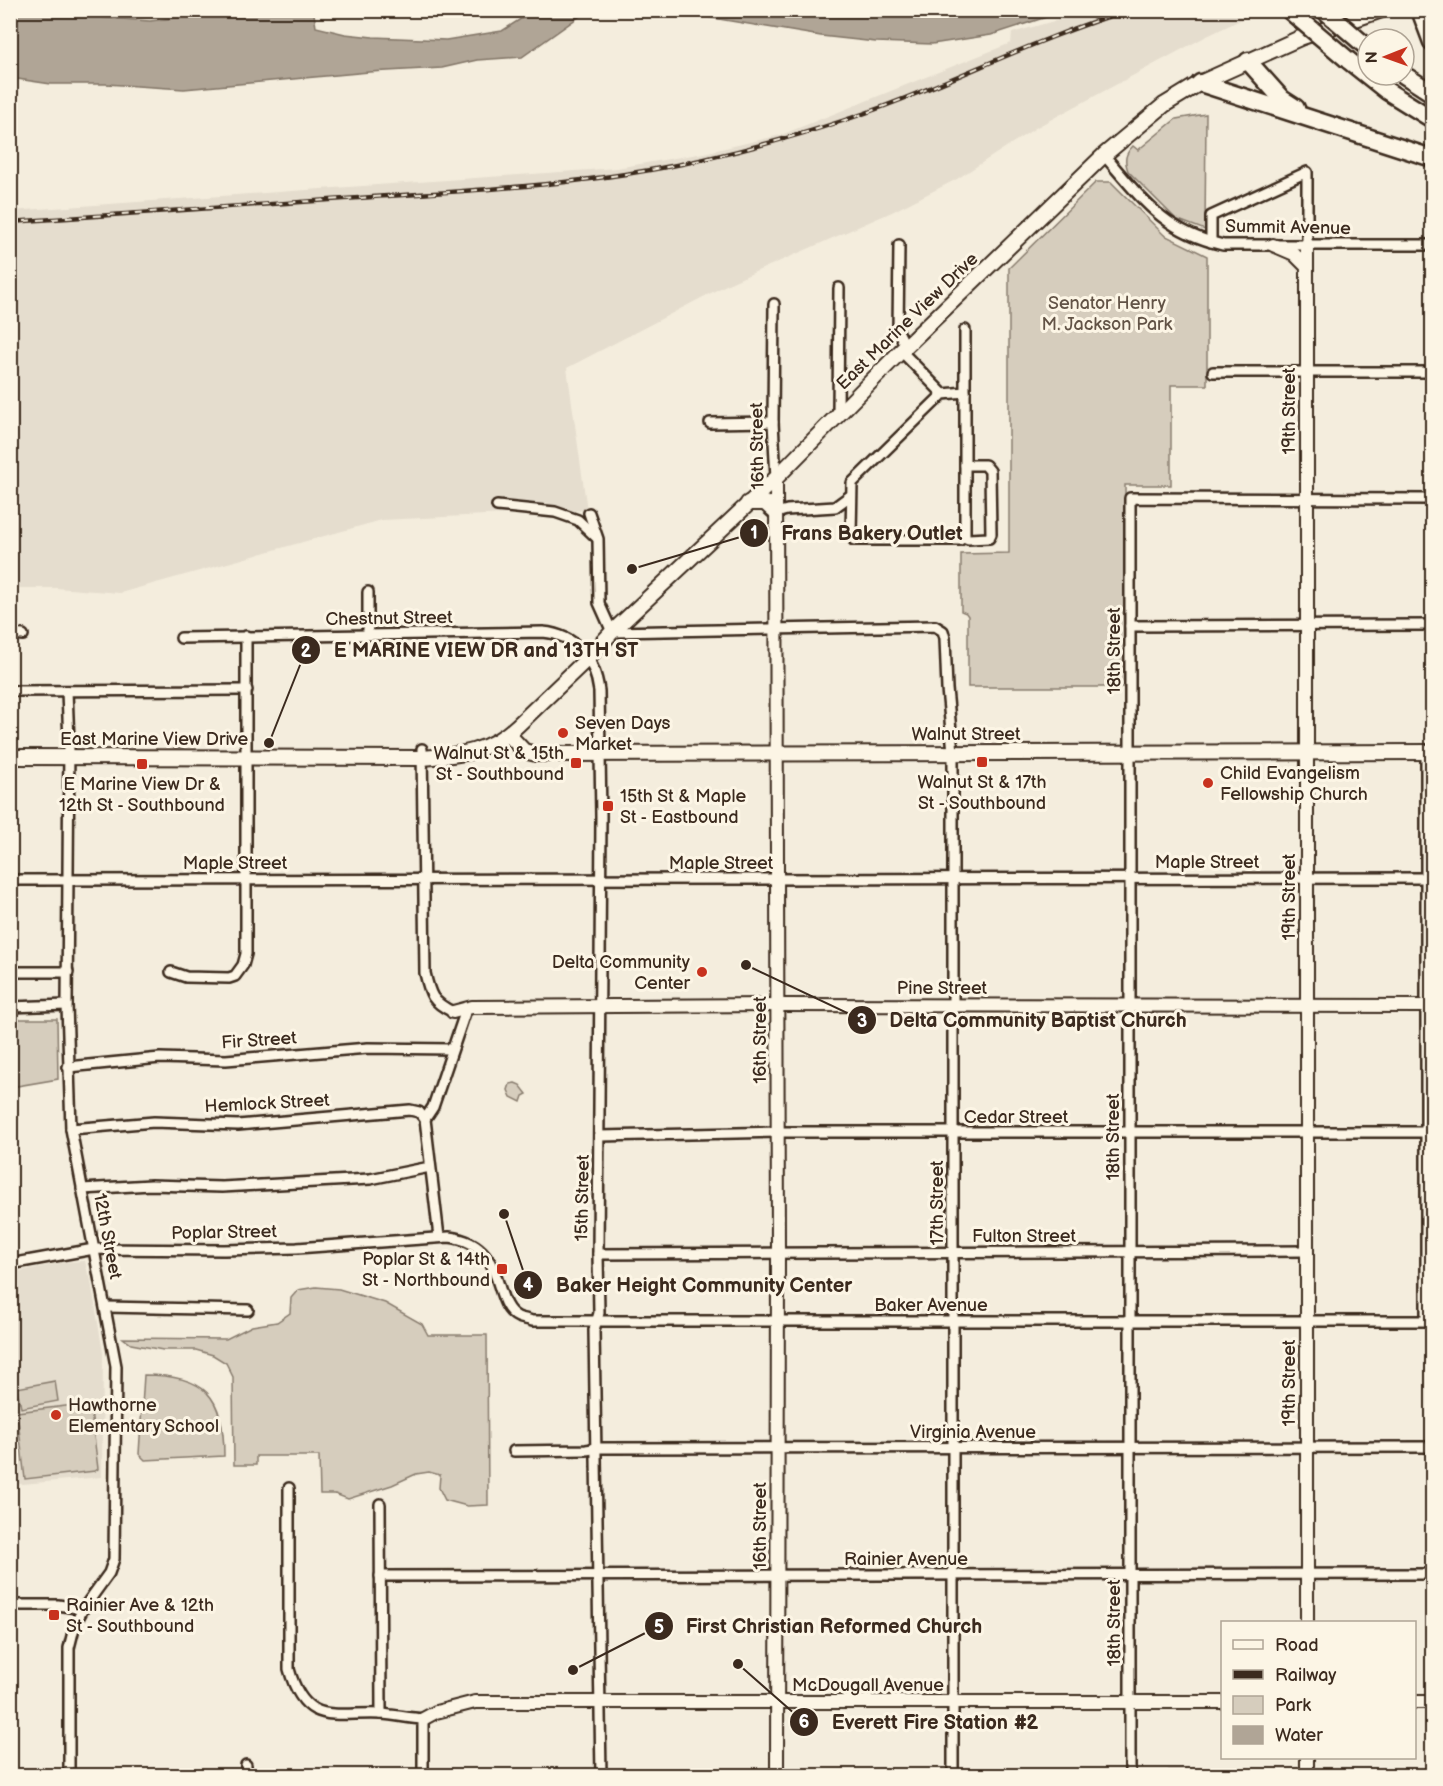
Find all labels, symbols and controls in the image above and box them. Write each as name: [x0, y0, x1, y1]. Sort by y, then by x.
north arrow: [1356, 27, 1416, 87]
text: N: [1363, 51, 1382, 63]
street label: Summit Avenue: [1225, 216, 1351, 239]
street label: East Marine View Drive: [832, 248, 983, 394]
park label: Senator Henry M. Jackson Park: [1042, 293, 1173, 335]
street label: 19th Street: [1279, 367, 1300, 454]
street label: 16th Street: [746, 402, 769, 490]
callout: Frans Bakery Outlet: [739, 514, 975, 552]
text: Frans Bakery Outlet: [781, 522, 963, 546]
text: 1: [750, 523, 758, 544]
street label: Chestnut Street: [325, 607, 453, 630]
street label: 18th Street: [1104, 607, 1125, 694]
callout: E MARINE VIEW DR and 13TH ST: [291, 631, 651, 669]
text: E MARINE VIEW DR and 13TH ST: [334, 639, 639, 663]
text: 2: [301, 641, 312, 662]
place label: Seven Days Market: [575, 713, 671, 755]
street label: Walnut Street: [911, 724, 1021, 745]
marker: Seven Days Market: [556, 726, 570, 740]
street label: East Marine View Drive: [60, 729, 248, 750]
place label: Walnut St & 15th St - Southbound: [433, 743, 564, 785]
marker: Walnut St & 17th St - Southbound: [975, 755, 989, 769]
marker: Walnut St & 15th St - Southbound: [569, 756, 583, 770]
marker: E Marine View Dr & 12th St - Southbound: [135, 757, 149, 771]
place label: Child Evangelism Fellowship Church: [1220, 763, 1368, 805]
place label: Walnut St & 17th St - Southbound: [917, 772, 1047, 814]
place label: E Marine View Dr & 12th St - Southbound: [59, 774, 225, 816]
marker: Child Evangelism Fellowship Church: [1201, 776, 1215, 790]
place label: 15th St & Maple St - Eastbound: [620, 786, 746, 828]
marker: 15th St & Maple St - Eastbound: [601, 799, 615, 813]
street label: Maple Street: [1155, 852, 1260, 873]
street label: Maple Street: [183, 853, 288, 874]
street label: Maple Street: [669, 853, 774, 874]
street label: 19th Street: [1279, 853, 1300, 940]
place label: Delta Community Center: [552, 952, 691, 994]
marker: Delta Community Center: [695, 965, 709, 979]
street label: Pine Street: [897, 978, 988, 999]
street label: 16th Street: [750, 996, 771, 1084]
callout: Delta Community Baptist Church: [847, 1001, 1199, 1039]
text: Delta Community Baptist Church: [889, 1009, 1187, 1033]
text: 3: [857, 1011, 867, 1032]
street label: Fir Street: [221, 1027, 298, 1054]
street label: Hemlock Street: [204, 1090, 331, 1117]
street label: 18th Street: [1103, 1093, 1124, 1180]
street label: Cedar Street: [964, 1107, 1069, 1128]
street label: 15th Street: [571, 1154, 594, 1242]
street label: 17th Street: [927, 1160, 948, 1246]
street label: 12th Street: [89, 1191, 126, 1281]
street label: Poplar Street: [171, 1221, 278, 1244]
street label: Fulton Street: [972, 1226, 1076, 1247]
place label: Poplar St & 14th St - Northbound: [362, 1249, 490, 1291]
marker: Poplar St & 14th St - Northbound: [495, 1262, 509, 1276]
callout: Baker Height Community Center: [513, 1266, 864, 1304]
text: Baker Height Community Center: [556, 1274, 853, 1298]
text: 4: [523, 1275, 534, 1296]
street label: Baker Avenue: [874, 1295, 988, 1316]
street label: 19th Street: [1279, 1339, 1300, 1426]
place label: Hawthorne Elementary School: [68, 1395, 219, 1437]
marker: Hawthorne Elementary School: [49, 1408, 63, 1422]
street label: Virginia Avenue: [910, 1422, 1036, 1443]
street label: 16th Street: [750, 1482, 771, 1570]
street label: Rainier Avenue: [844, 1549, 968, 1570]
street label: 18th Street: [1104, 1579, 1125, 1666]
place label: Rainier Ave & 12th St - Southbound: [66, 1595, 214, 1637]
callout: First Christian Reformed Church: [644, 1607, 994, 1645]
marker: Rainier Ave & 12th St - Southbound: [47, 1608, 61, 1622]
text: First Christian Reformed Church: [686, 1615, 982, 1639]
text: 5: [654, 1617, 664, 1638]
legend: [1221, 1621, 1416, 1759]
text: Road: [1275, 1635, 1319, 1656]
text: Railway: [1275, 1665, 1337, 1686]
street label: McDougall Avenue: [792, 1675, 944, 1696]
text: Park: [1275, 1695, 1311, 1716]
callout: Everett Fire Station #2: [789, 1703, 1050, 1741]
text: Everett Fire Station #2: [832, 1711, 1038, 1735]
text: 6: [799, 1712, 810, 1733]
text: Water: [1275, 1725, 1323, 1746]

